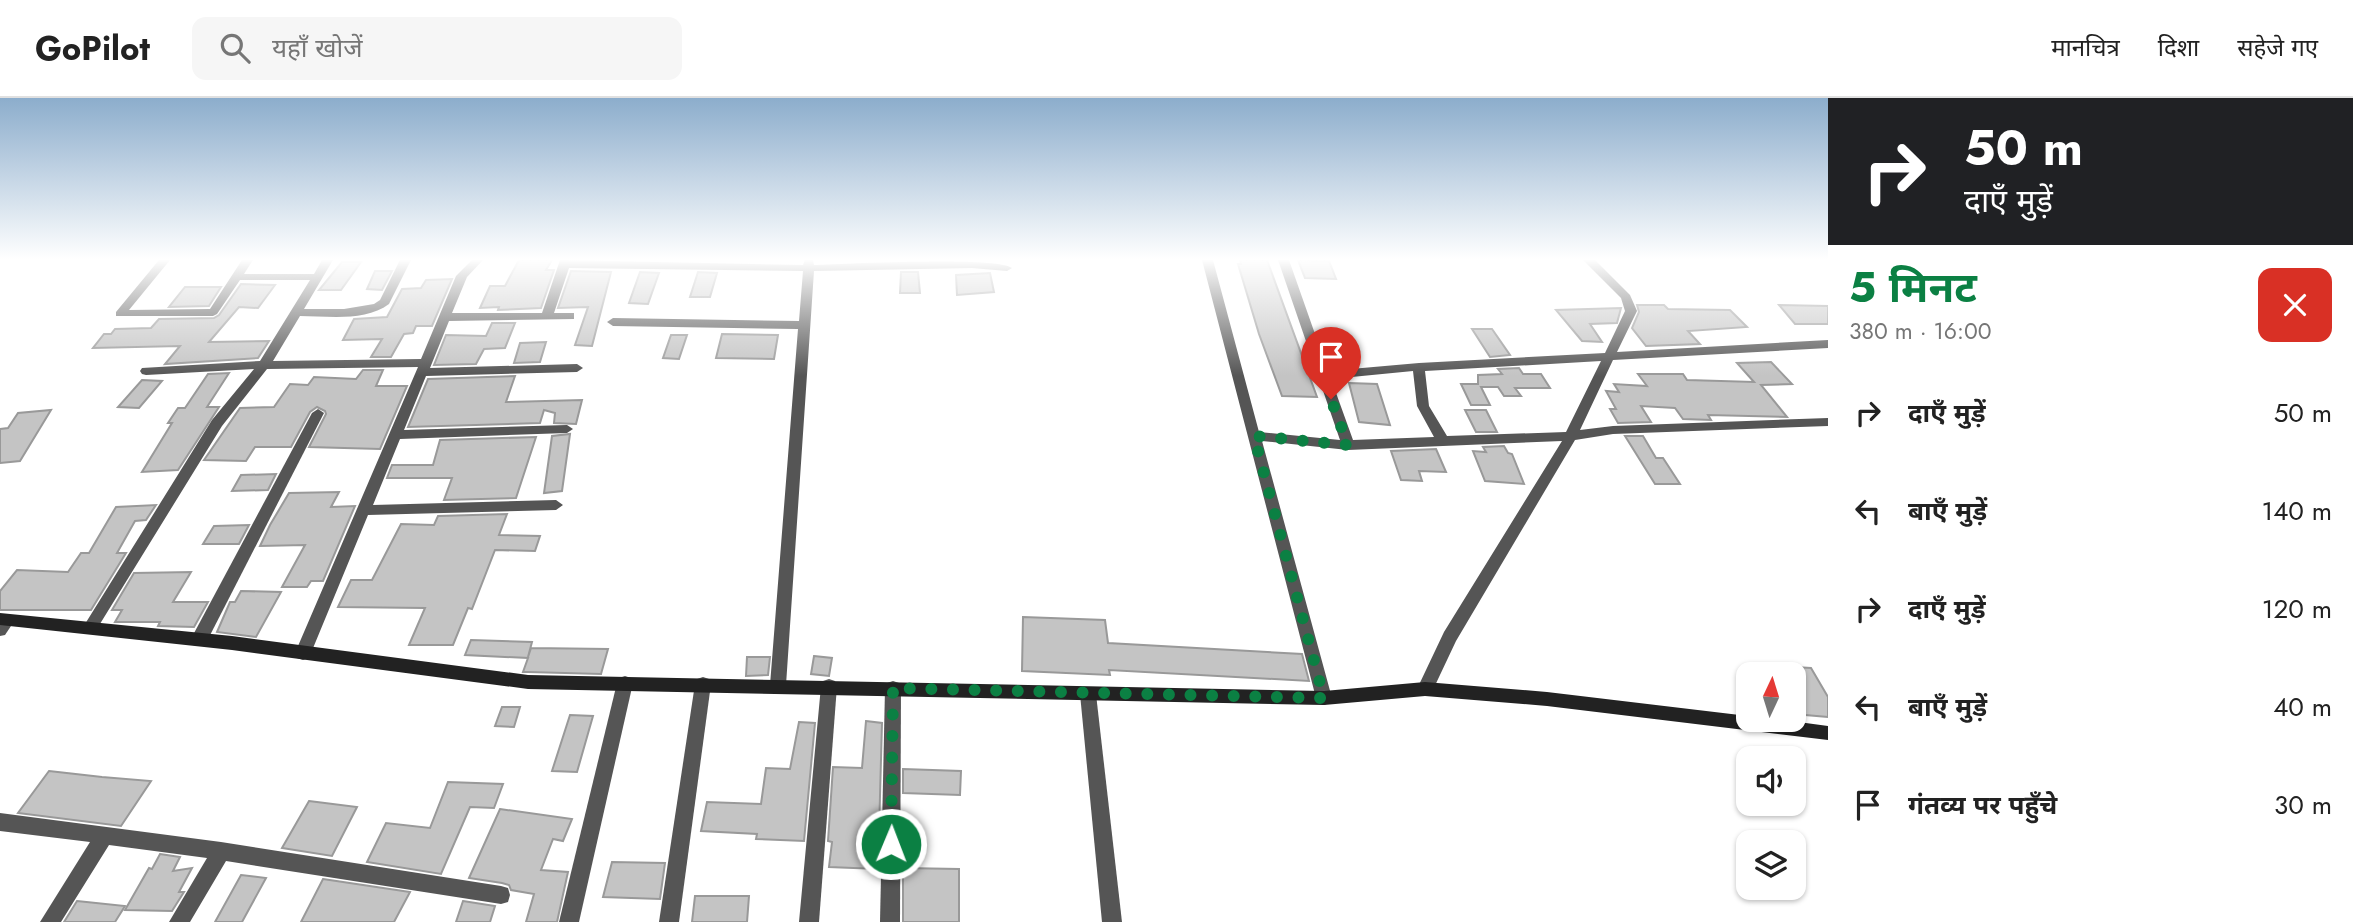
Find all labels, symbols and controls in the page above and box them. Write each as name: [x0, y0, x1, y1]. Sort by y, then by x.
search box: [192, 17, 682, 80]
text: GoPilot: [35, 25, 150, 72]
icon: search: [216, 29, 254, 67]
text: यहाँ खोजें: [272, 29, 363, 67]
text: मानचित्र: [2051, 30, 2120, 65]
text: दिशा: [2158, 30, 2199, 65]
text: सहेजे गए: [2237, 30, 2318, 65]
text: 50 m: [1964, 113, 2083, 183]
icon: right: [1849, 126, 1940, 217]
text: दाएँ मुड़ें: [1964, 178, 2053, 224]
text: 5 मिनट: [1849, 257, 1977, 318]
button: close: [2258, 268, 2332, 342]
text: 380 m · 16:00: [1849, 314, 1992, 348]
pin: [1301, 327, 1361, 399]
icon: arrive: [1312, 338, 1350, 376]
icon: right: [1849, 394, 1887, 432]
text: दाएँ मुड़ें: [1908, 394, 1986, 432]
text: 50 m: [2274, 394, 2332, 432]
icon: left: [1849, 492, 1887, 530]
text: बाएँ मुड़ें: [1908, 492, 1987, 530]
text: 140 m: [2261, 492, 2332, 530]
icon: right: [1849, 590, 1887, 628]
text: दाएँ मुड़ें: [1908, 590, 1986, 628]
text: 120 m: [2262, 590, 2332, 628]
north arrow: [1736, 662, 1806, 732]
map controls: [1736, 662, 1806, 900]
icon: left: [1849, 688, 1887, 726]
text: बाएँ मुड़ें: [1908, 688, 1987, 726]
text: 40 m: [2273, 688, 2332, 726]
button: sound: [1736, 746, 1806, 816]
icon: arrive: [1849, 786, 1887, 824]
text: गंतव्य पर पहुँचे: [1908, 786, 2057, 824]
text: 30 m: [2274, 786, 2332, 824]
position arrow: [854, 807, 928, 881]
button: layers: [1736, 830, 1806, 900]

